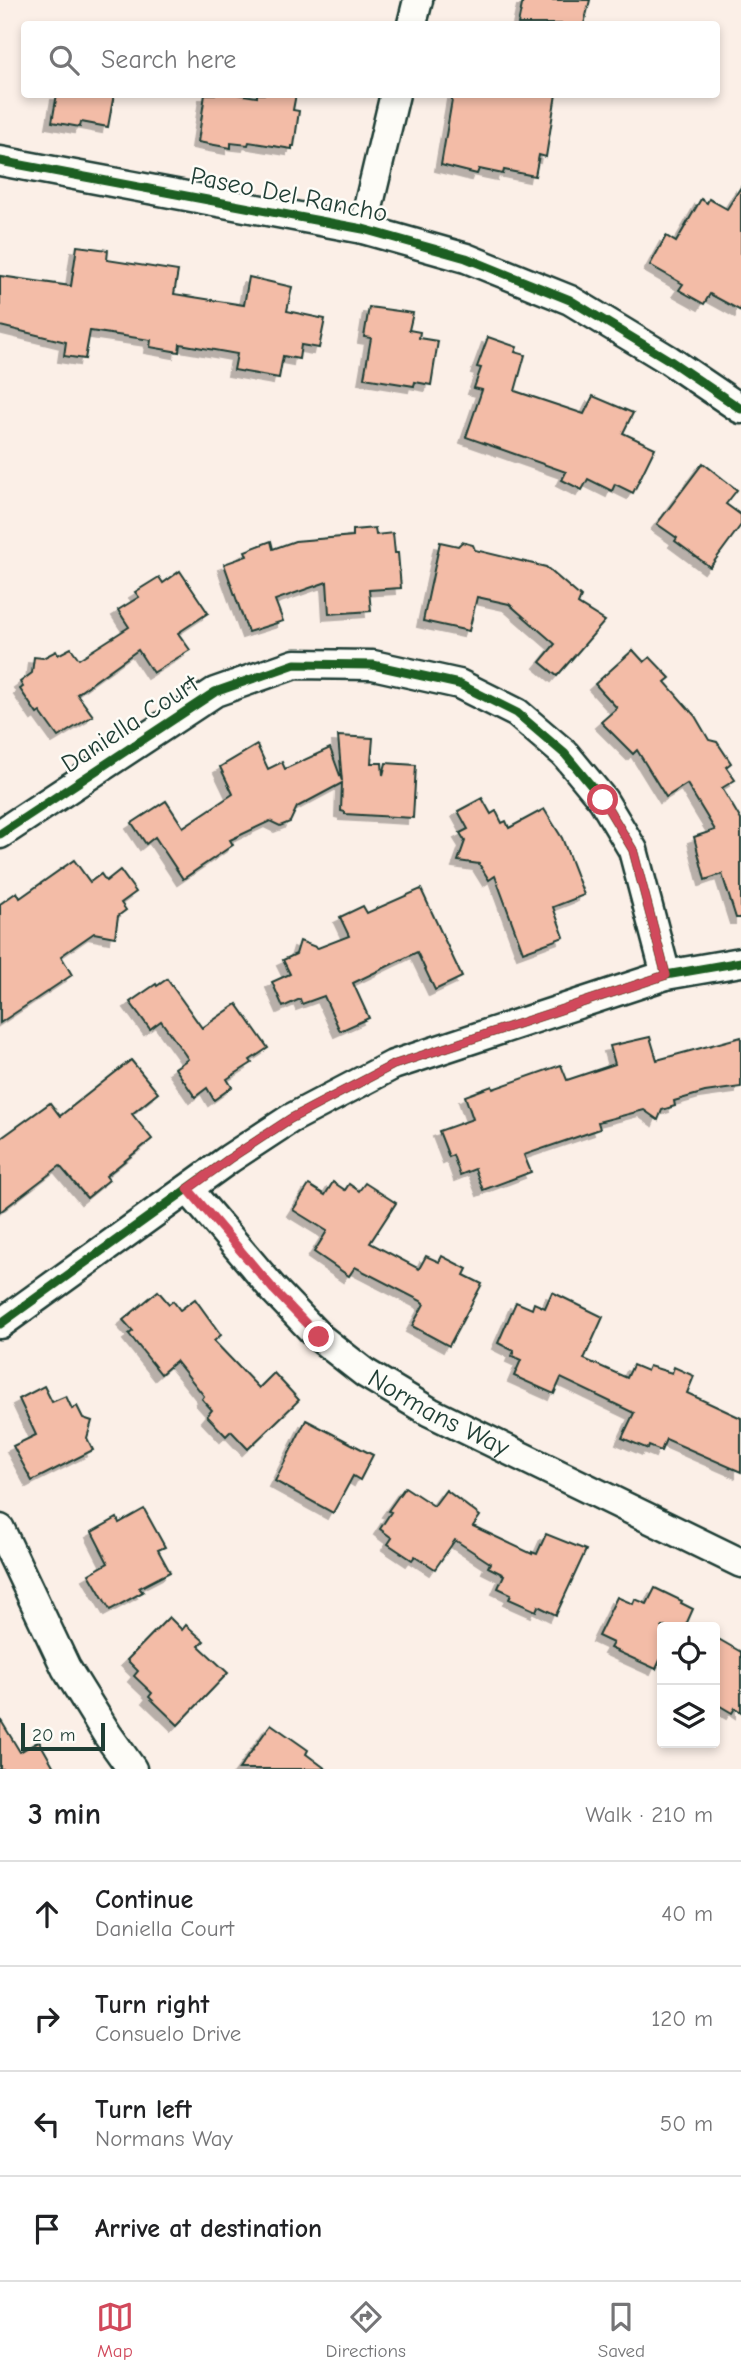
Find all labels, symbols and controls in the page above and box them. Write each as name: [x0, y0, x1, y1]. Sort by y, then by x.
search box: [21, 21, 720, 98]
icon: search: [45, 41, 83, 79]
text: Search here: [101, 45, 236, 75]
street label: Paseo Del Rancho: [188, 161, 390, 229]
street label: Daniella Court: [56, 668, 205, 779]
route start: [587, 784, 618, 815]
route end: [303, 1321, 334, 1352]
street label: Normans Way: [362, 1363, 514, 1463]
map controls: [657, 1622, 720, 1748]
button: locate: [657, 1622, 720, 1685]
button: layers: [657, 1685, 720, 1748]
scale bar: [21, 1720, 105, 1752]
text: 20 m: [32, 1724, 76, 1746]
text: 3 min: [28, 1797, 101, 1832]
text: Walk · 210 m: [585, 1801, 713, 1828]
text: Continue: [95, 1885, 193, 1915]
icon: ahead: [28, 1895, 66, 1933]
text: 40 m: [661, 1900, 713, 1927]
text: Daniella Court: [95, 1915, 234, 1942]
text: Turn right: [95, 1990, 209, 2020]
icon: right: [28, 2000, 66, 2038]
text: 120 m: [651, 2005, 713, 2032]
text: Consuelo Drive: [95, 2020, 241, 2047]
text: Turn left: [95, 2095, 192, 2125]
icon: left: [28, 2105, 66, 2143]
text: 50 m: [660, 2110, 713, 2137]
text: Normans Way: [95, 2125, 233, 2152]
icon: arrive: [28, 2210, 66, 2248]
text: Arrive at destination: [95, 2214, 322, 2244]
tab: Map: [96, 2298, 134, 2362]
tab: Directions: [326, 2298, 406, 2362]
tab: Saved: [598, 2298, 645, 2362]

